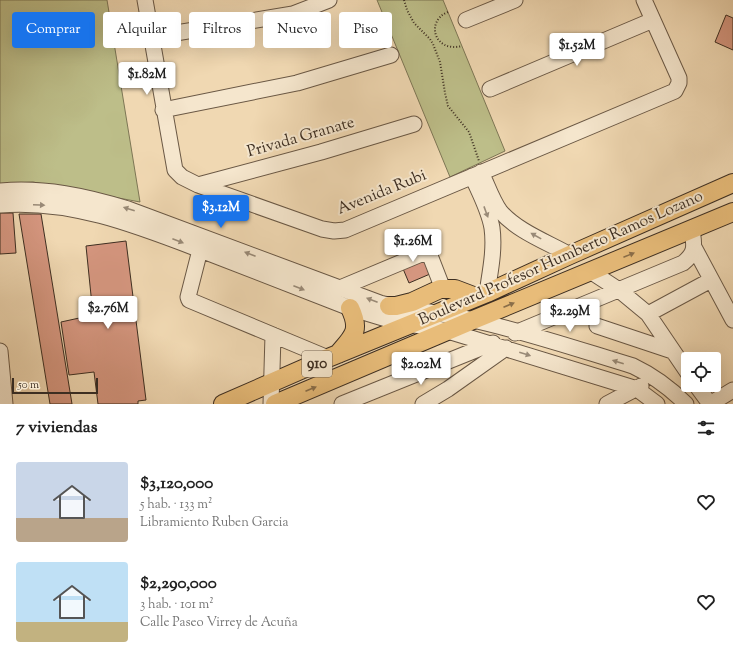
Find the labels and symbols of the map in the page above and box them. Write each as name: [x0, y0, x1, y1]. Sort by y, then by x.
pin: $1.52M: [544, 33, 610, 67]
pin: $1.82M: [114, 62, 180, 96]
street label: Privada Granate: [245, 112, 357, 164]
street label: Avenida Rubi: [334, 164, 431, 221]
street label: Boulevard Profesor Humberto Ramos Lozano: [415, 186, 707, 332]
pin: $3.12M: [188, 195, 254, 229]
one-way arrow: [33, 201, 45, 208]
one-way arrow: [122, 206, 134, 212]
one-way arrow: [484, 206, 490, 218]
pin: $1.26M: [380, 229, 446, 263]
one-way arrow: [530, 233, 541, 240]
one-way arrow: [172, 239, 184, 245]
one-way arrow: [244, 251, 256, 257]
one-way arrow: [624, 252, 635, 258]
one-way arrow: [293, 285, 304, 291]
pin: $2.76M: [75, 296, 141, 330]
one-way arrow: [366, 297, 378, 303]
pin: $2.29M: [537, 299, 603, 333]
one-way arrow: [504, 301, 516, 307]
road number: 910: [302, 351, 332, 377]
one-way arrow: [520, 351, 532, 357]
pin: $2.02M: [388, 352, 454, 386]
one-way arrow: [612, 359, 624, 365]
scale bar: [12, 376, 98, 395]
one-way arrow: [305, 386, 316, 392]

